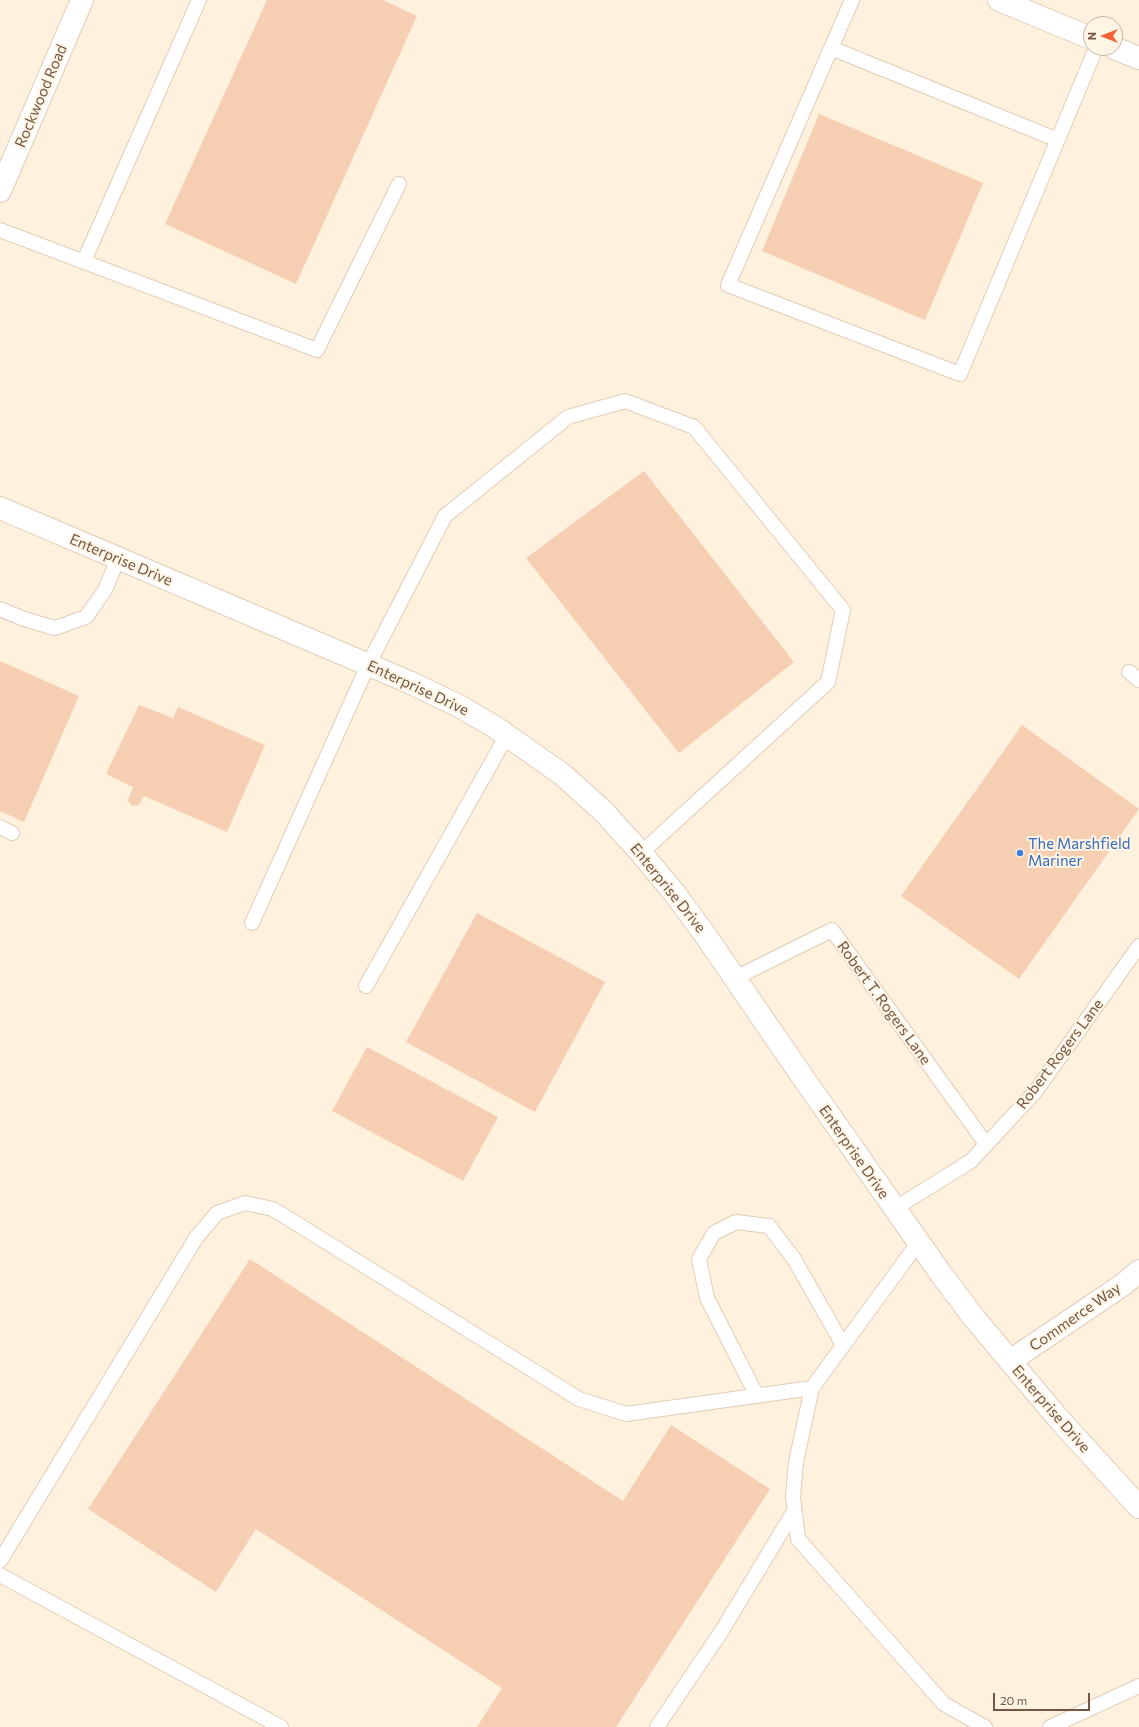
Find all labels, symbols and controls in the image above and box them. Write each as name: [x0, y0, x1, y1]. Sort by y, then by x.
north arrow: [1083, 16, 1123, 56]
text: N: [1085, 32, 1098, 40]
street label: Rockwood Road: [11, 42, 71, 150]
street label: Enterprise Drive: [67, 530, 175, 590]
street label: Enterprise Drive: [364, 657, 472, 719]
place label: The Marshfield Mariner: [1028, 835, 1130, 870]
street label: Enterprise Drive: [626, 840, 710, 936]
marker: The Marshfield Mariner: [1015, 848, 1025, 858]
street label: Robert T. Rogers Lane: [833, 938, 935, 1068]
street label: Robert Rogers Lane: [1013, 995, 1107, 1113]
street label: Enterprise Drive: [815, 1102, 893, 1202]
street label: Commerce Way: [1026, 1279, 1124, 1355]
street label: Enterprise Drive: [1008, 1362, 1094, 1456]
scale bar: [995, 1685, 1092, 1711]
text: 20 m: [1000, 1693, 1027, 1707]

